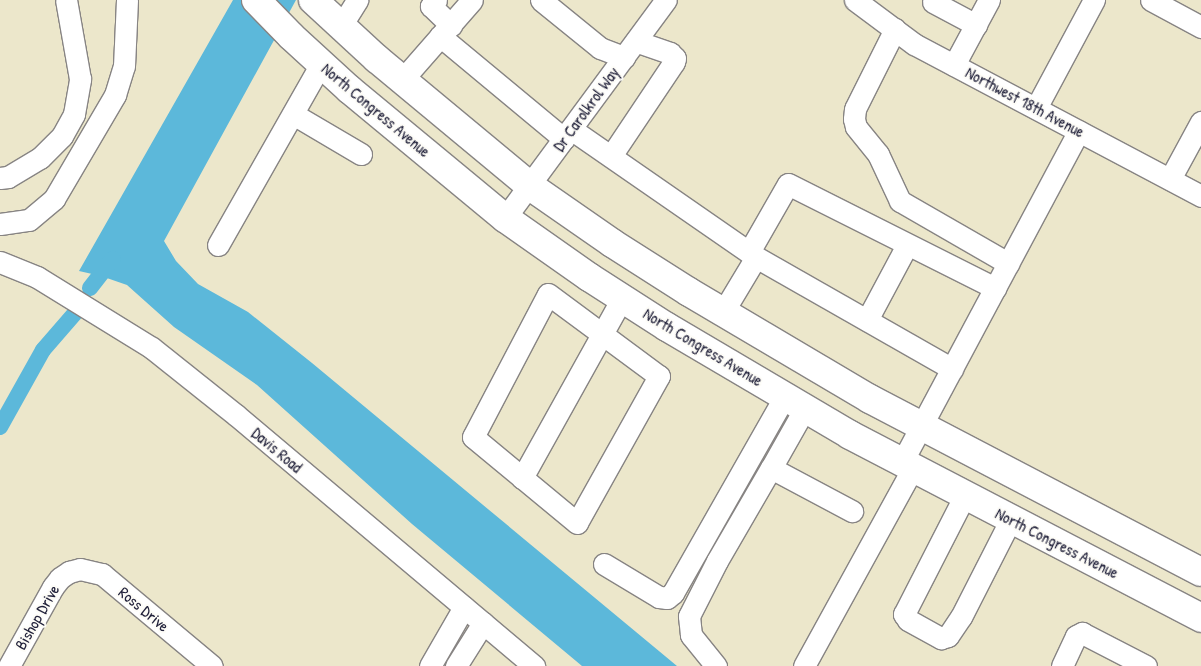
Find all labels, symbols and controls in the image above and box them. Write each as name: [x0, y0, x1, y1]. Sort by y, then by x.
street label: North Congress Avenue: [318, 59, 434, 161]
street label: Dr Carolkrol Way: [549, 63, 623, 155]
street label: Northwest 18th Avenue: [962, 63, 1088, 141]
street label: North Congress Avenue: [640, 304, 766, 390]
street label: Davis Road: [248, 423, 306, 477]
street label: North Congress Avenue: [992, 504, 1122, 582]
street label: Bishop Drive: [11, 581, 63, 653]
street label: Ross Drive: [115, 582, 173, 636]

